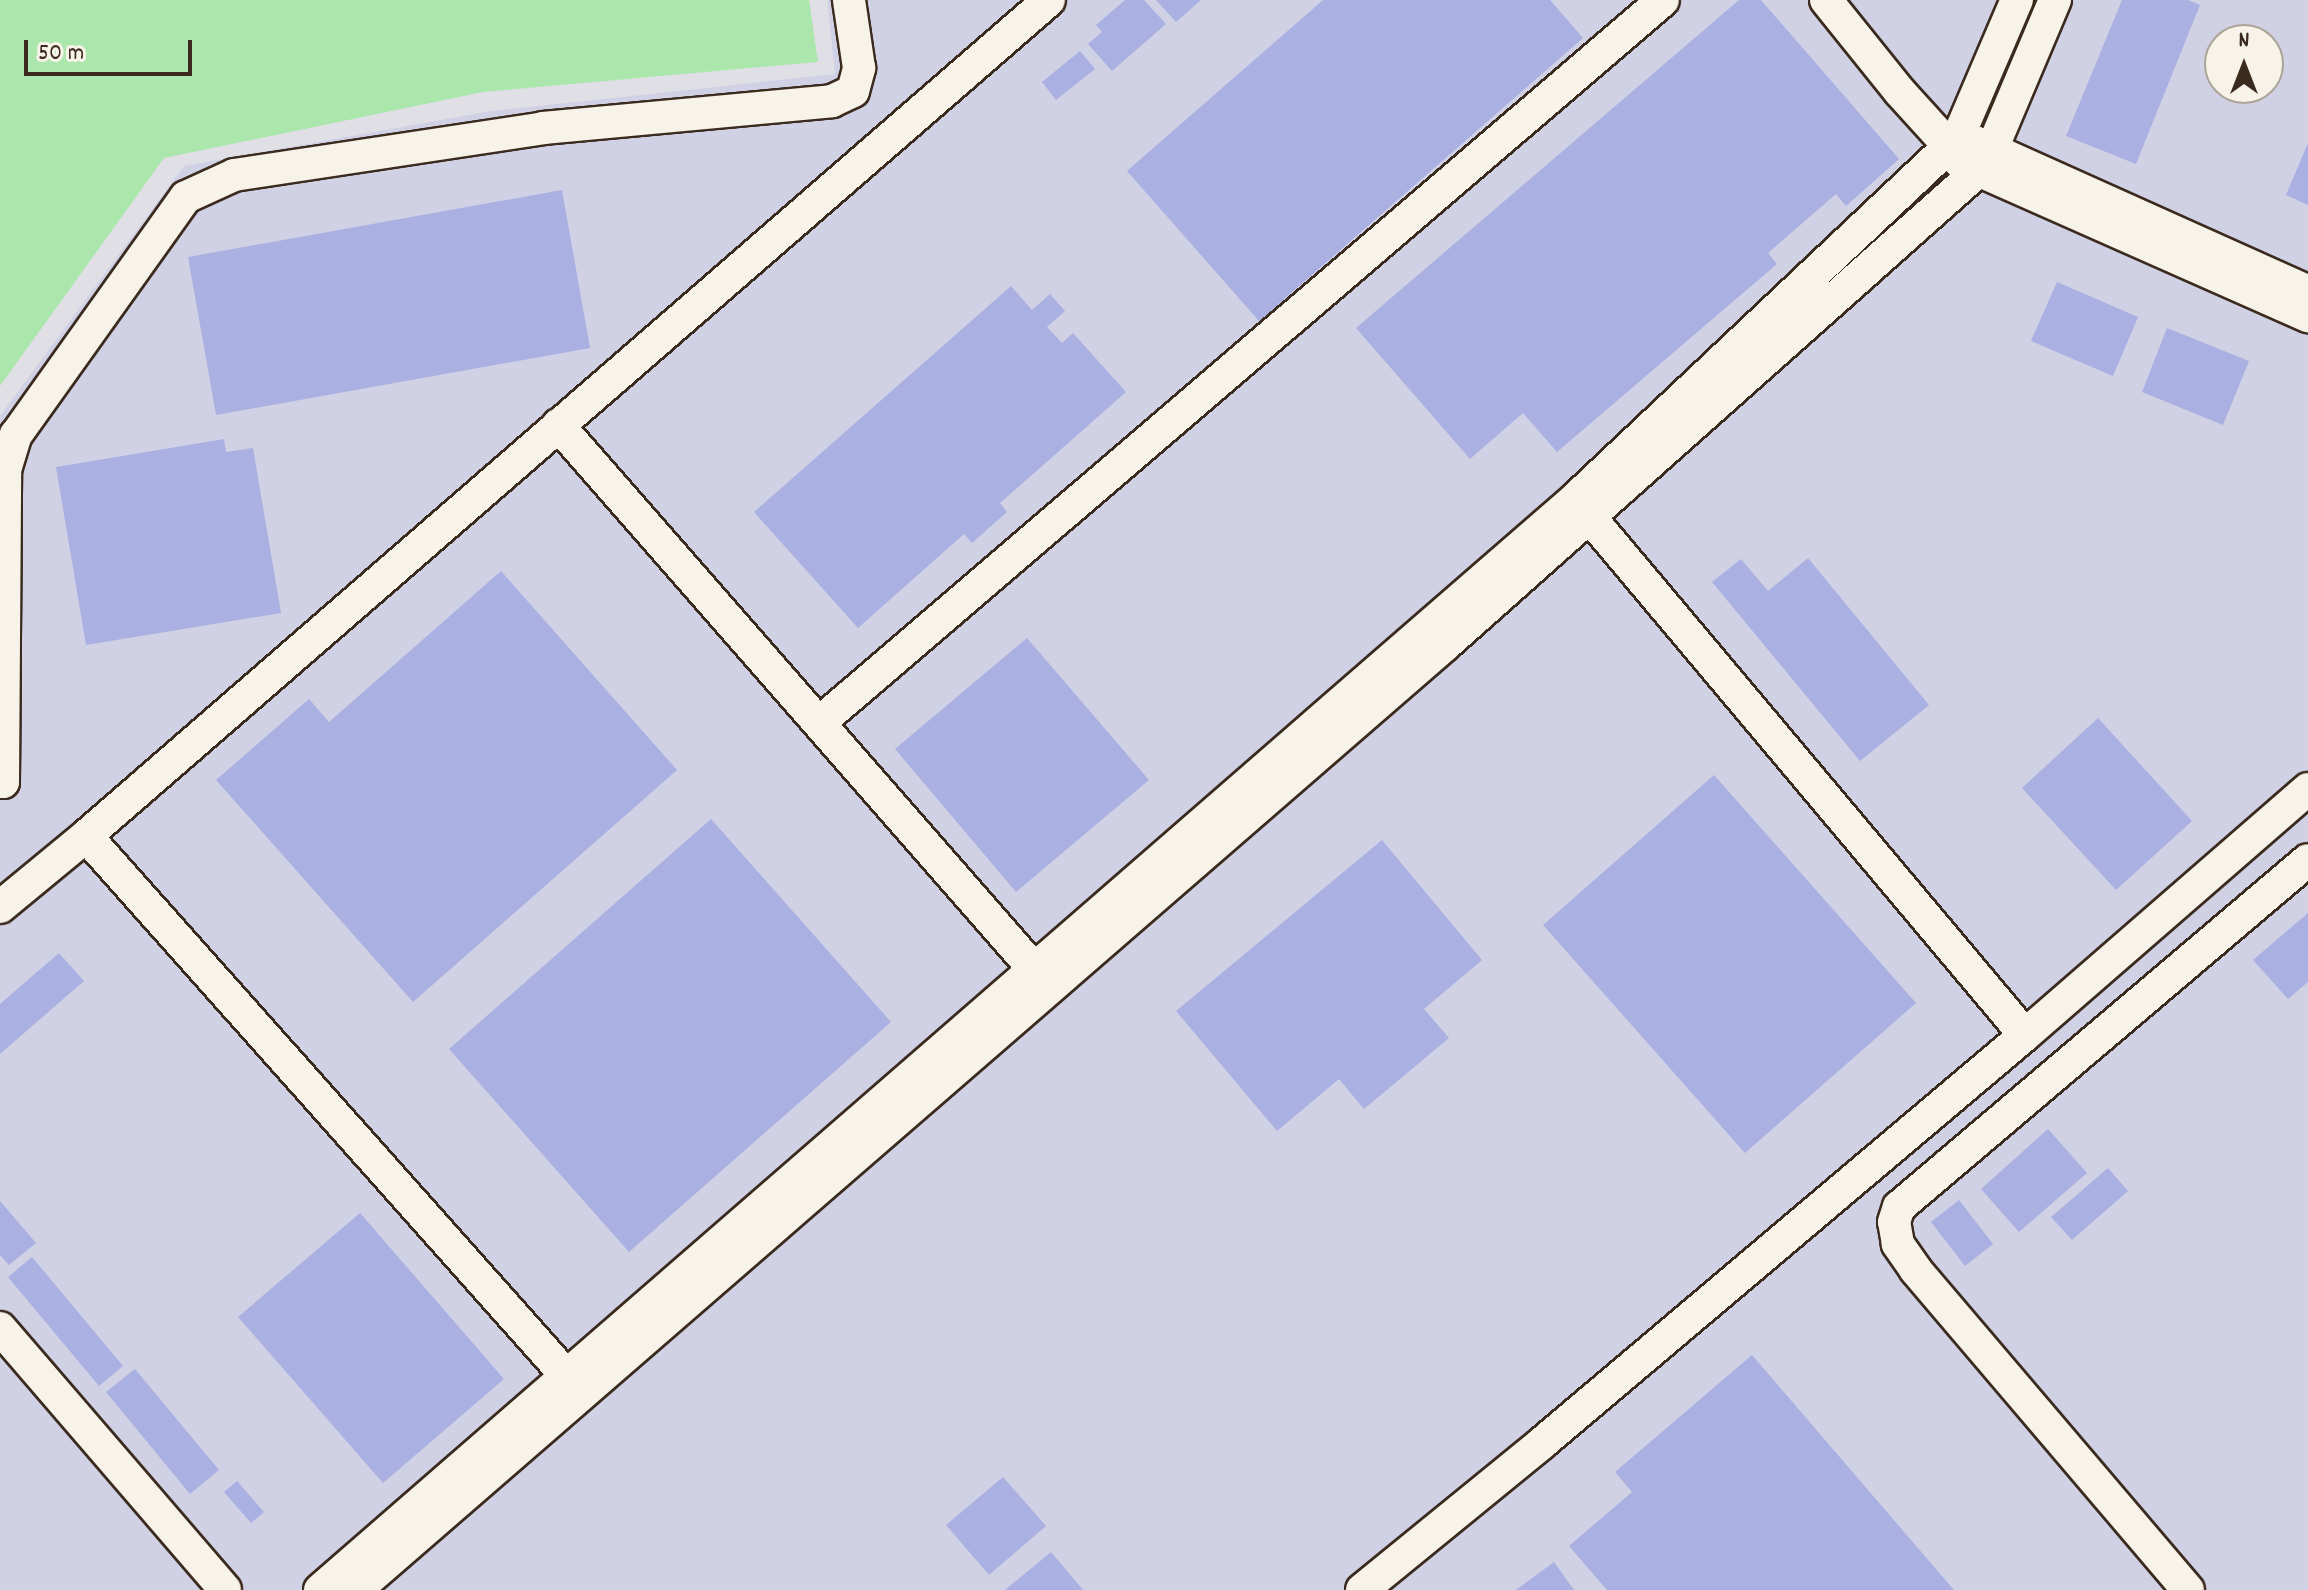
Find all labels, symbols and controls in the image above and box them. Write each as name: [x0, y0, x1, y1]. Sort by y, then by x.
scale bar: [28, 24, 196, 74]
north arrow: [2204, 24, 2284, 104]
text: N: [2239, 26, 2249, 57]
text: 50 m: [38, 37, 84, 71]

